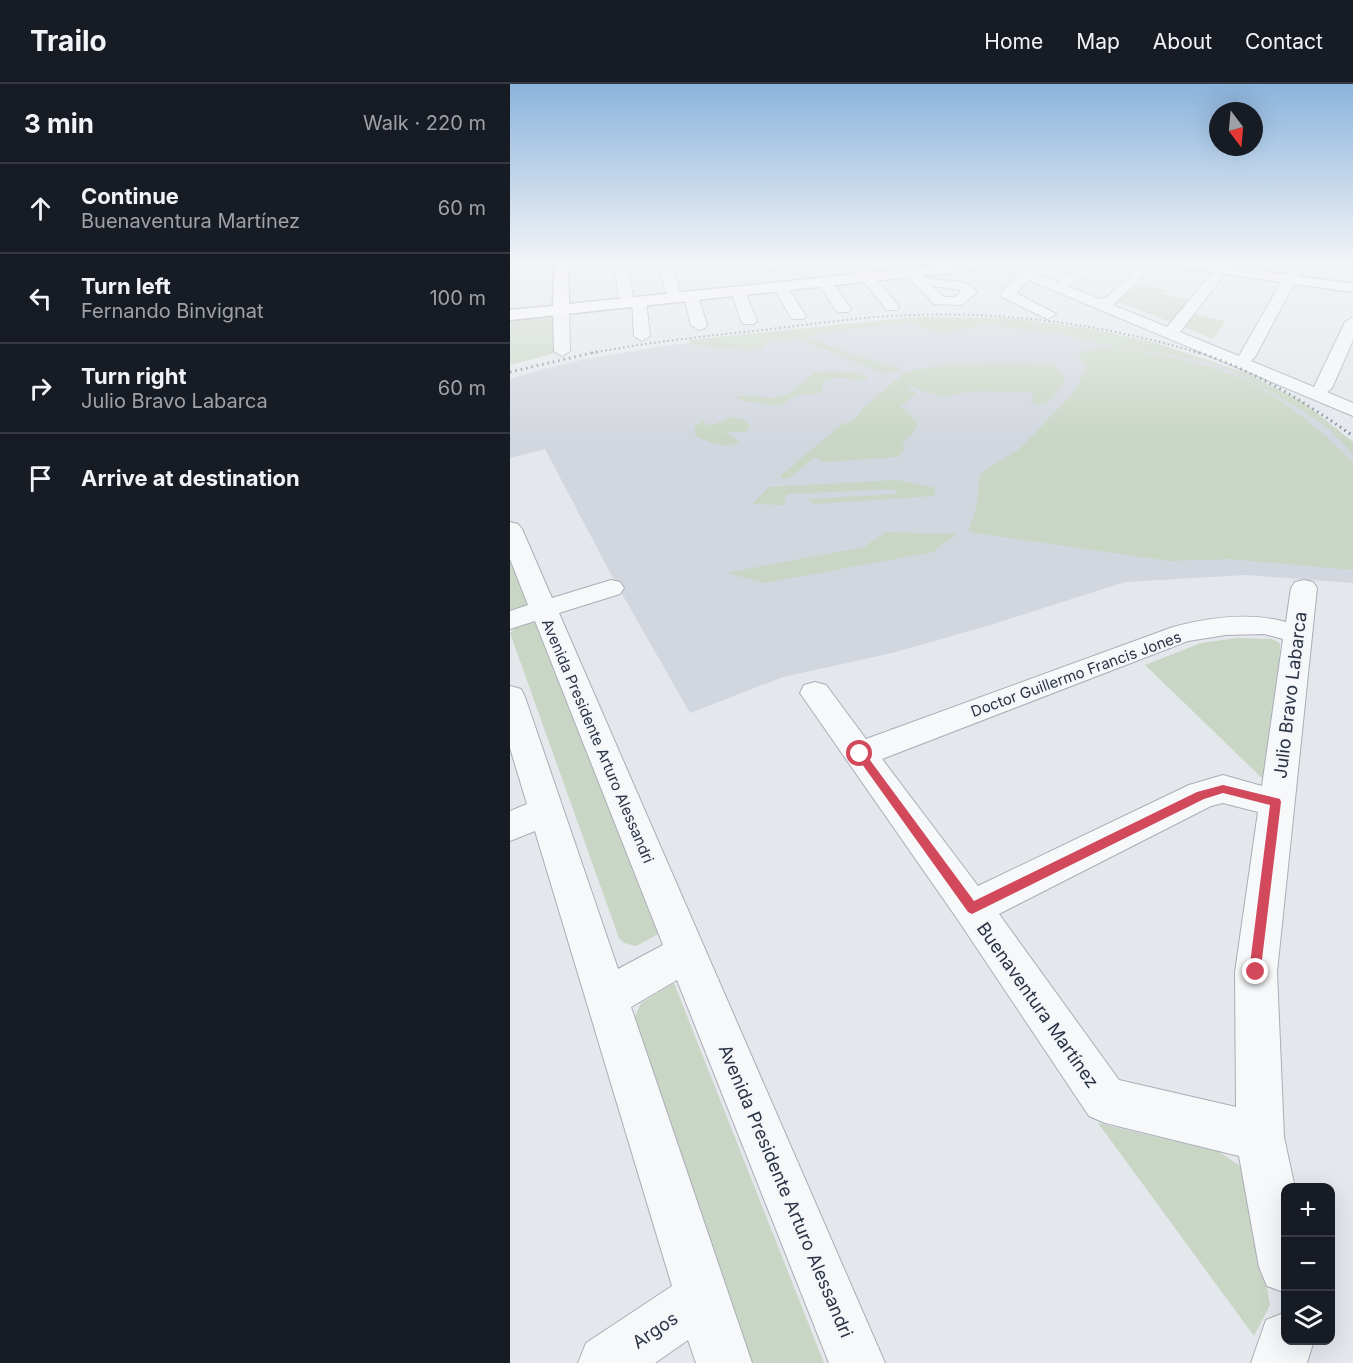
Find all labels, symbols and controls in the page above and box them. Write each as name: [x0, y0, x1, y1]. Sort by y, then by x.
text: Trailo: [30, 24, 107, 58]
text: Home: [984, 29, 1043, 54]
text: Map: [1076, 29, 1120, 54]
text: About: [1153, 29, 1212, 54]
text: Contact: [1245, 29, 1323, 54]
north arrow: [1209, 102, 1263, 156]
text: 3 min: [24, 108, 94, 139]
text: Walk · 220 m: [363, 111, 486, 135]
text: Continue: [81, 183, 179, 209]
icon: ahead: [24, 192, 57, 225]
text: 60 m: [438, 196, 486, 220]
text: Buenaventura Martínez: [81, 209, 300, 233]
text: Turn left: [81, 273, 171, 299]
icon: left: [24, 282, 57, 315]
text: 100 m: [429, 286, 486, 310]
text: Fernando Binvignat: [81, 299, 264, 323]
text: Turn right: [81, 363, 187, 389]
icon: right: [24, 372, 57, 405]
text: 60 m: [438, 376, 486, 400]
text: Julio Bravo Labarca: [81, 389, 268, 413]
icon: arrive: [24, 462, 57, 495]
text: Arrive at destination: [81, 465, 300, 491]
street label: Julio Bravo Labarca: [1269, 610, 1311, 780]
street label: Avenida Presidente Arturo Alessandri: [538, 616, 658, 866]
street label: Doctor Guillermo Francis Jones: [968, 627, 1184, 721]
route start: [846, 740, 872, 766]
street label: Buenaventura Martínez: [973, 918, 1103, 1092]
route end: [1242, 958, 1268, 984]
street label: Avenida Presidente Arturo Alessandri: [715, 1041, 857, 1341]
map controls: [1281, 1183, 1335, 1345]
button: +: [1281, 1183, 1335, 1237]
button: −: [1281, 1237, 1335, 1291]
button: layers: [1281, 1291, 1335, 1345]
street label: Argos: [628, 1307, 682, 1353]

